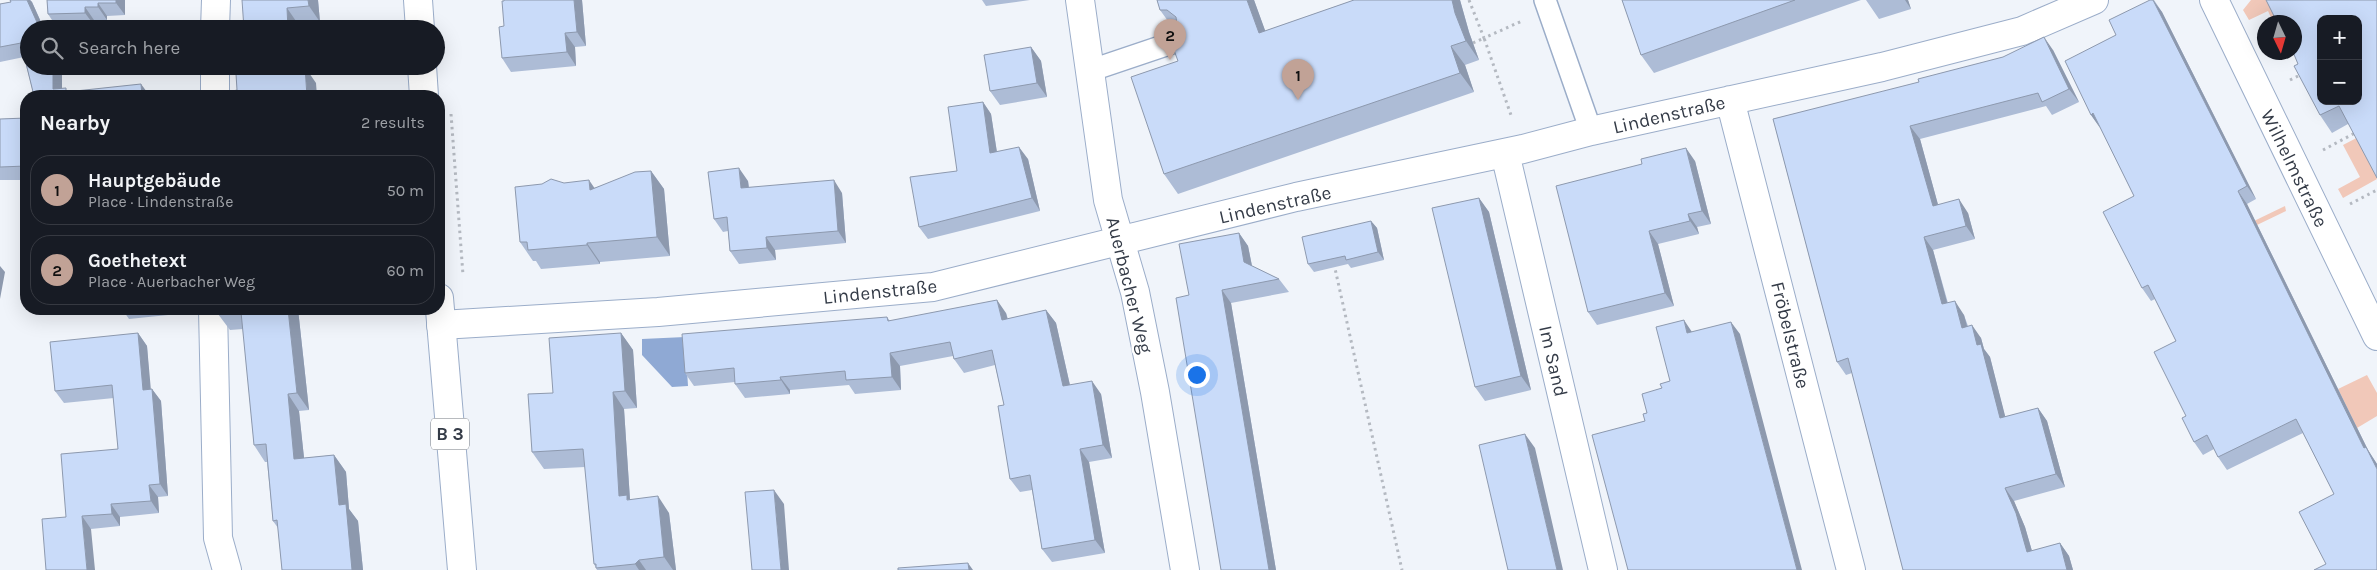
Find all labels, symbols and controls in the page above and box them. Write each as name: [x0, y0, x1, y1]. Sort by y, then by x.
north arrow: [2257, 15, 2302, 60]
map controls: [2317, 15, 2362, 105]
button: +: [2317, 15, 2362, 60]
pin: 2: [1154, 19, 1186, 60]
search box: [20, 20, 445, 75]
icon: search: [38, 34, 66, 62]
text: Search here: [78, 37, 180, 59]
pin: 1: [1282, 59, 1314, 100]
button: −: [2317, 60, 2362, 105]
street label: Lindenstraße: [1611, 91, 1727, 139]
street label: Wilhelmstraße: [2256, 106, 2332, 231]
text: Nearby: [40, 111, 110, 135]
text: 2 results: [361, 113, 425, 132]
text: Hauptgebäude: [88, 170, 221, 192]
text: 1: [54, 181, 60, 200]
text: 50 m: [387, 181, 424, 200]
street label: Lindenstraße: [1217, 181, 1333, 229]
text: Place · Lindenstraße: [88, 192, 233, 211]
street label: Auerbacher Weg: [1101, 215, 1157, 356]
text: Goethetext: [88, 250, 187, 272]
text: 2: [52, 261, 62, 280]
text: 60 m: [387, 261, 424, 280]
text: Place · Auerbacher Weg: [88, 272, 255, 291]
street label: Lindenstraße: [822, 275, 938, 309]
street label: Fröbelstraße: [1766, 279, 1814, 391]
street label: Im Sand: [1534, 324, 1572, 399]
your location: [1184, 362, 1210, 388]
road number: B 3: [431, 418, 469, 449]

